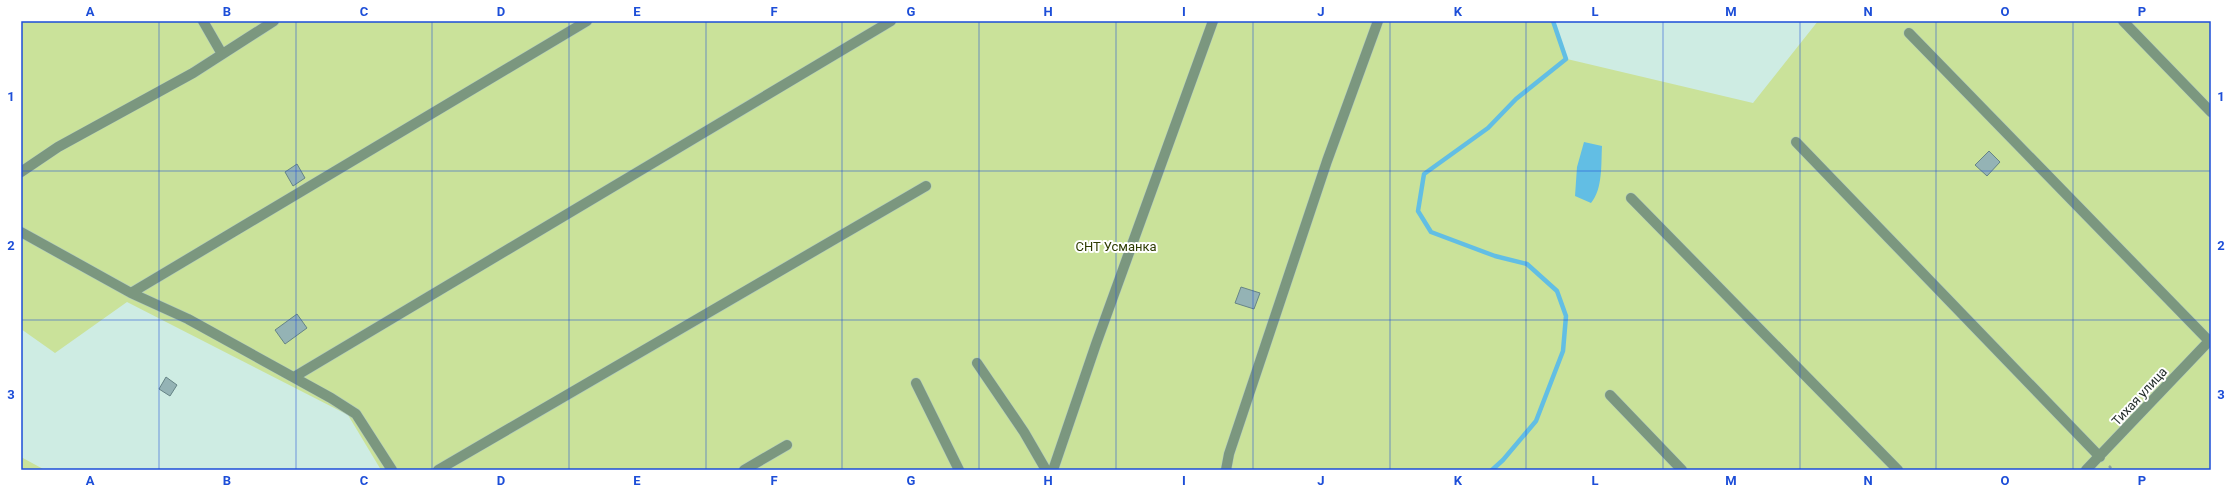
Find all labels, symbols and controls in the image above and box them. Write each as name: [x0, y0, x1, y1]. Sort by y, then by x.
text: A: [86, 4, 95, 19]
text: B: [223, 4, 231, 19]
text: C: [360, 4, 369, 19]
text: D: [497, 4, 505, 19]
text: E: [633, 4, 641, 19]
text: F: [770, 4, 778, 19]
text: G: [907, 4, 916, 19]
text: H: [1043, 4, 1053, 19]
text: I: [1182, 4, 1186, 19]
text: J: [1317, 4, 1325, 19]
text: K: [1454, 4, 1463, 19]
text: L: [1591, 4, 1599, 19]
text: M: [1725, 4, 1737, 19]
text: N: [1863, 4, 1873, 19]
text: O: [2001, 4, 2010, 19]
text: P: [2138, 4, 2146, 19]
text: 1: [7, 89, 15, 104]
text: 1: [2217, 89, 2225, 104]
text: 2: [7, 238, 15, 253]
text: 2: [2217, 238, 2225, 253]
park label: СНТ Усманка: [1075, 239, 1157, 254]
street label: Тихая улица: [2109, 364, 2170, 429]
text: 3: [7, 387, 15, 402]
text: 3: [2217, 387, 2225, 402]
text: A: [86, 473, 95, 488]
text: B: [223, 473, 231, 488]
text: C: [360, 473, 369, 488]
text: D: [497, 473, 505, 488]
text: E: [633, 473, 641, 488]
text: F: [770, 473, 778, 488]
text: G: [907, 473, 916, 488]
text: H: [1043, 473, 1053, 488]
text: I: [1182, 473, 1186, 488]
text: J: [1317, 473, 1325, 488]
text: K: [1454, 473, 1463, 488]
text: L: [1591, 473, 1599, 488]
text: M: [1725, 473, 1737, 488]
text: N: [1863, 473, 1873, 488]
text: O: [2001, 473, 2010, 488]
text: P: [2138, 473, 2146, 488]

